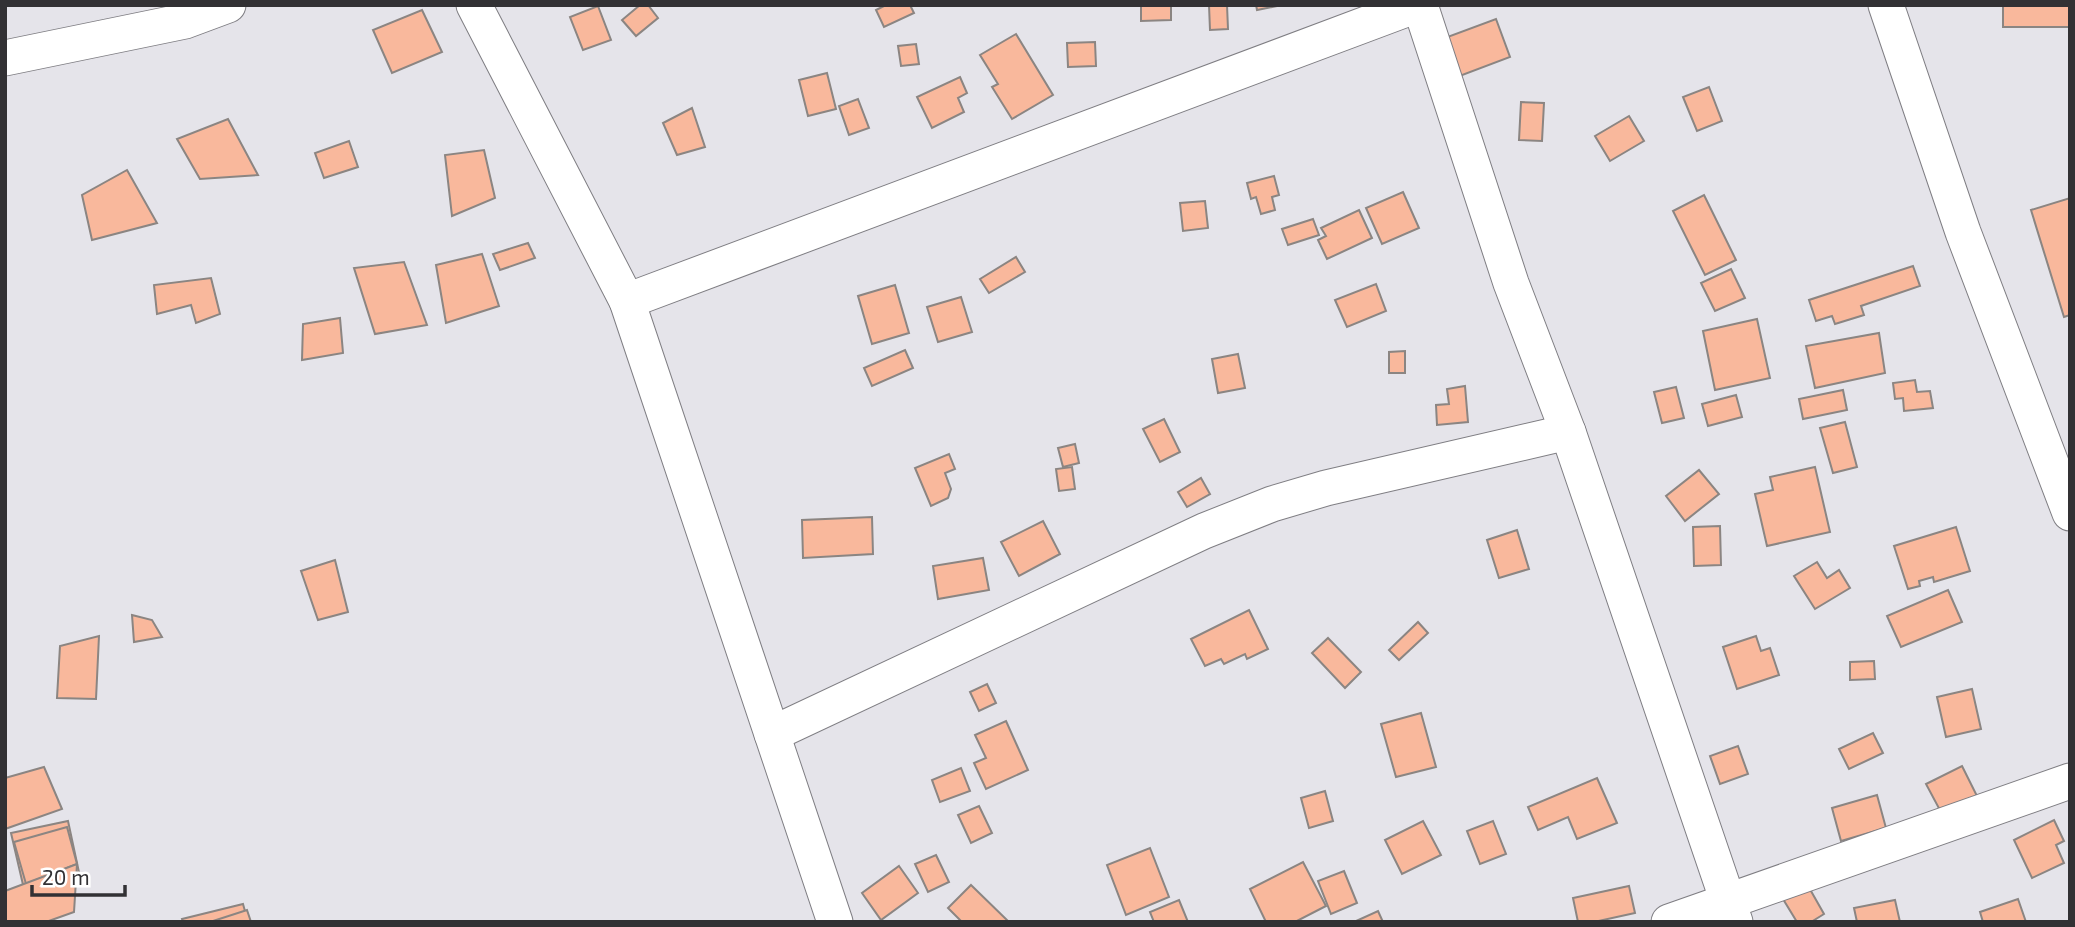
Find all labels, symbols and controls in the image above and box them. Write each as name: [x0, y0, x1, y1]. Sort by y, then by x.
scale bar: [32, 853, 124, 897]
text: 20 m: [42, 864, 90, 889]

